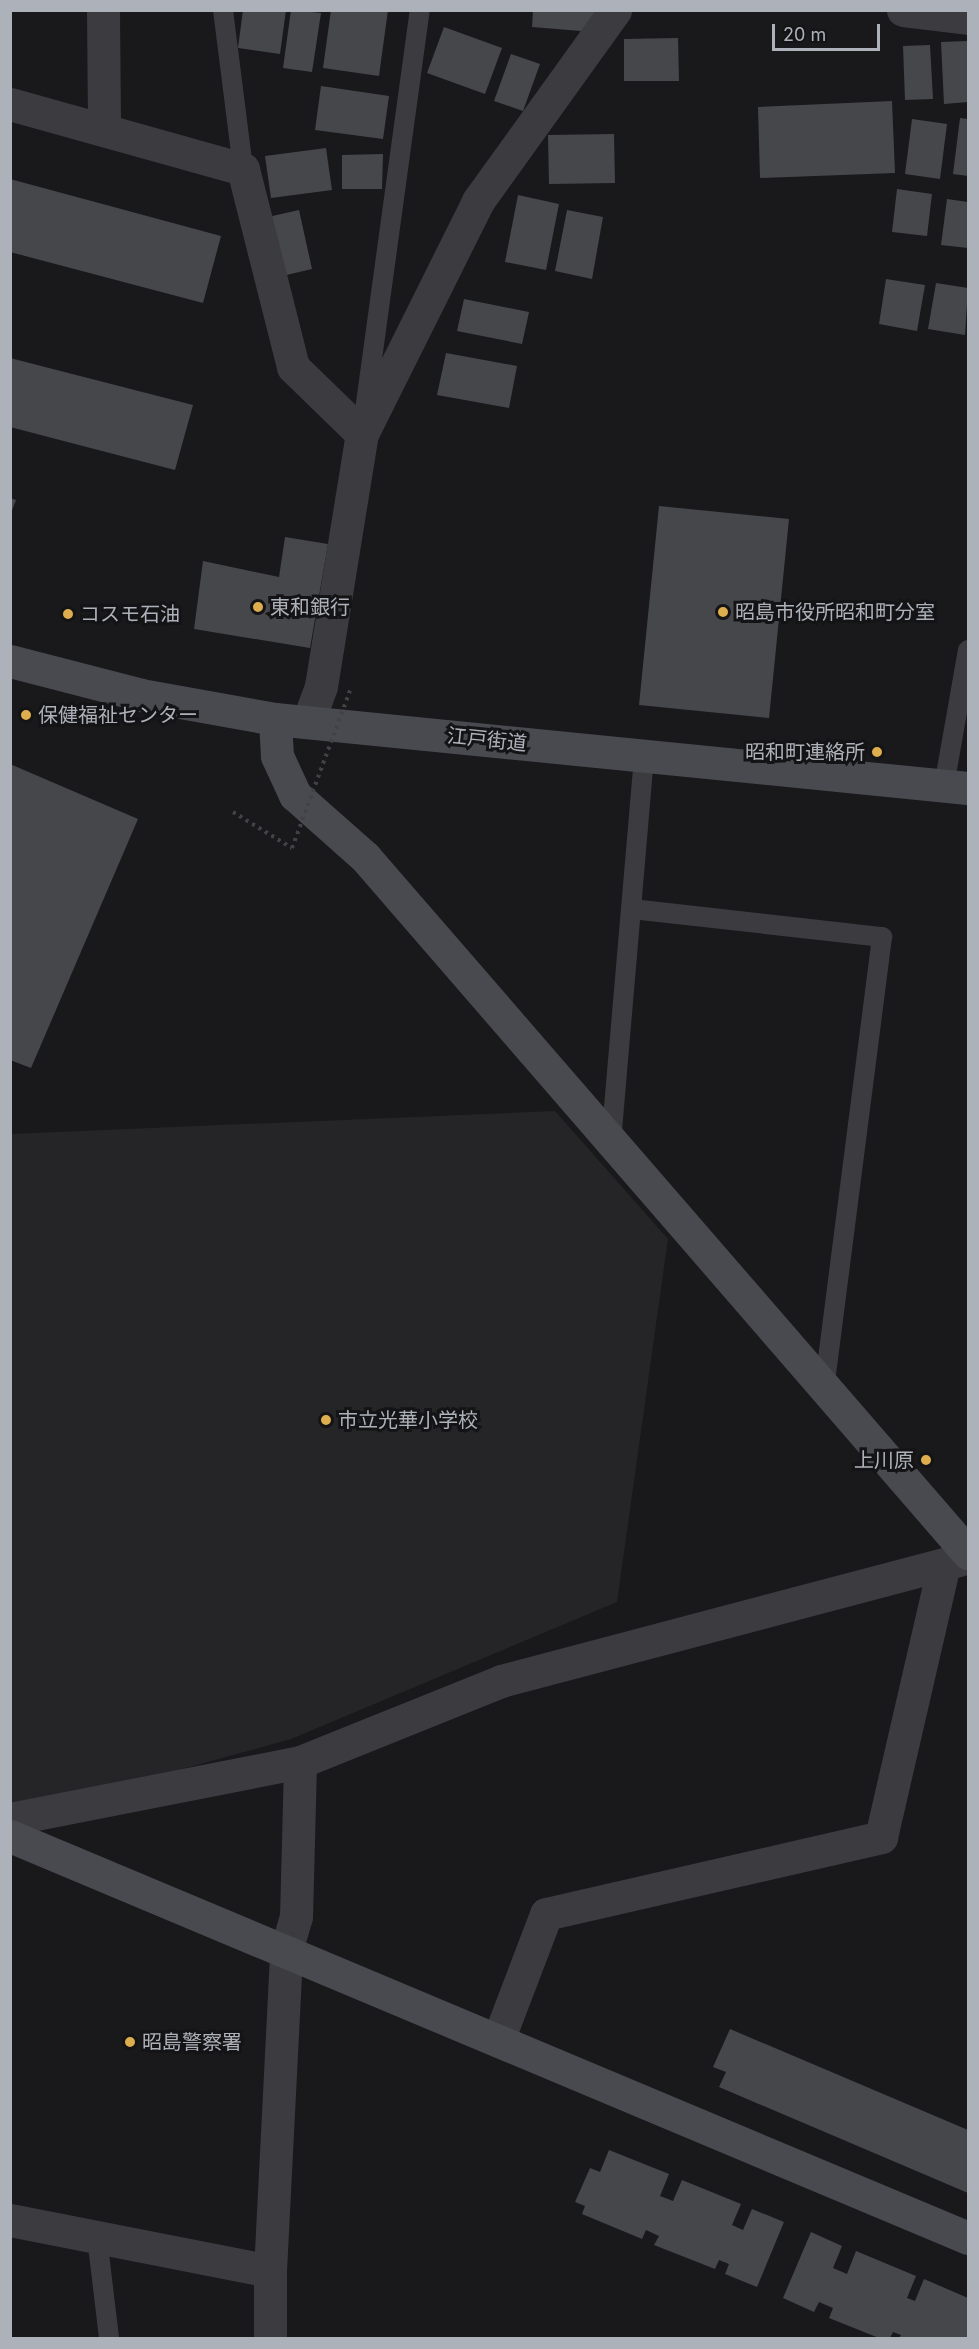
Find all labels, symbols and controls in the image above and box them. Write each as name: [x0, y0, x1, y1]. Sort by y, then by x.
scale bar: [775, 12, 883, 50]
text: 20 m: [783, 24, 826, 45]
place label: 東和銀行: [270, 595, 350, 619]
marker: 東和銀行: [251, 600, 265, 614]
place label: 昭島市役所昭和町分室: [735, 600, 935, 624]
place label: コスモ石油: [80, 602, 180, 626]
marker: 昭島市役所昭和町分室: [716, 605, 730, 619]
marker: コスモ石油: [61, 607, 75, 621]
place label: 保健福祉センター: [38, 703, 198, 727]
marker: 保健福祉センター: [19, 708, 33, 722]
street label: 江戸街道: [446, 724, 528, 756]
place label: 昭和町連絡所: [745, 740, 865, 764]
marker: 昭和町連絡所: [870, 745, 884, 759]
place label: 市立光華小学校: [338, 1408, 478, 1432]
marker: 市立光華小学校: [319, 1413, 333, 1427]
place label: 上川原: [854, 1448, 914, 1472]
marker: 上川原: [919, 1453, 933, 1467]
place label: 昭島警察署: [142, 2030, 242, 2054]
marker: 昭島警察署: [123, 2035, 137, 2049]

